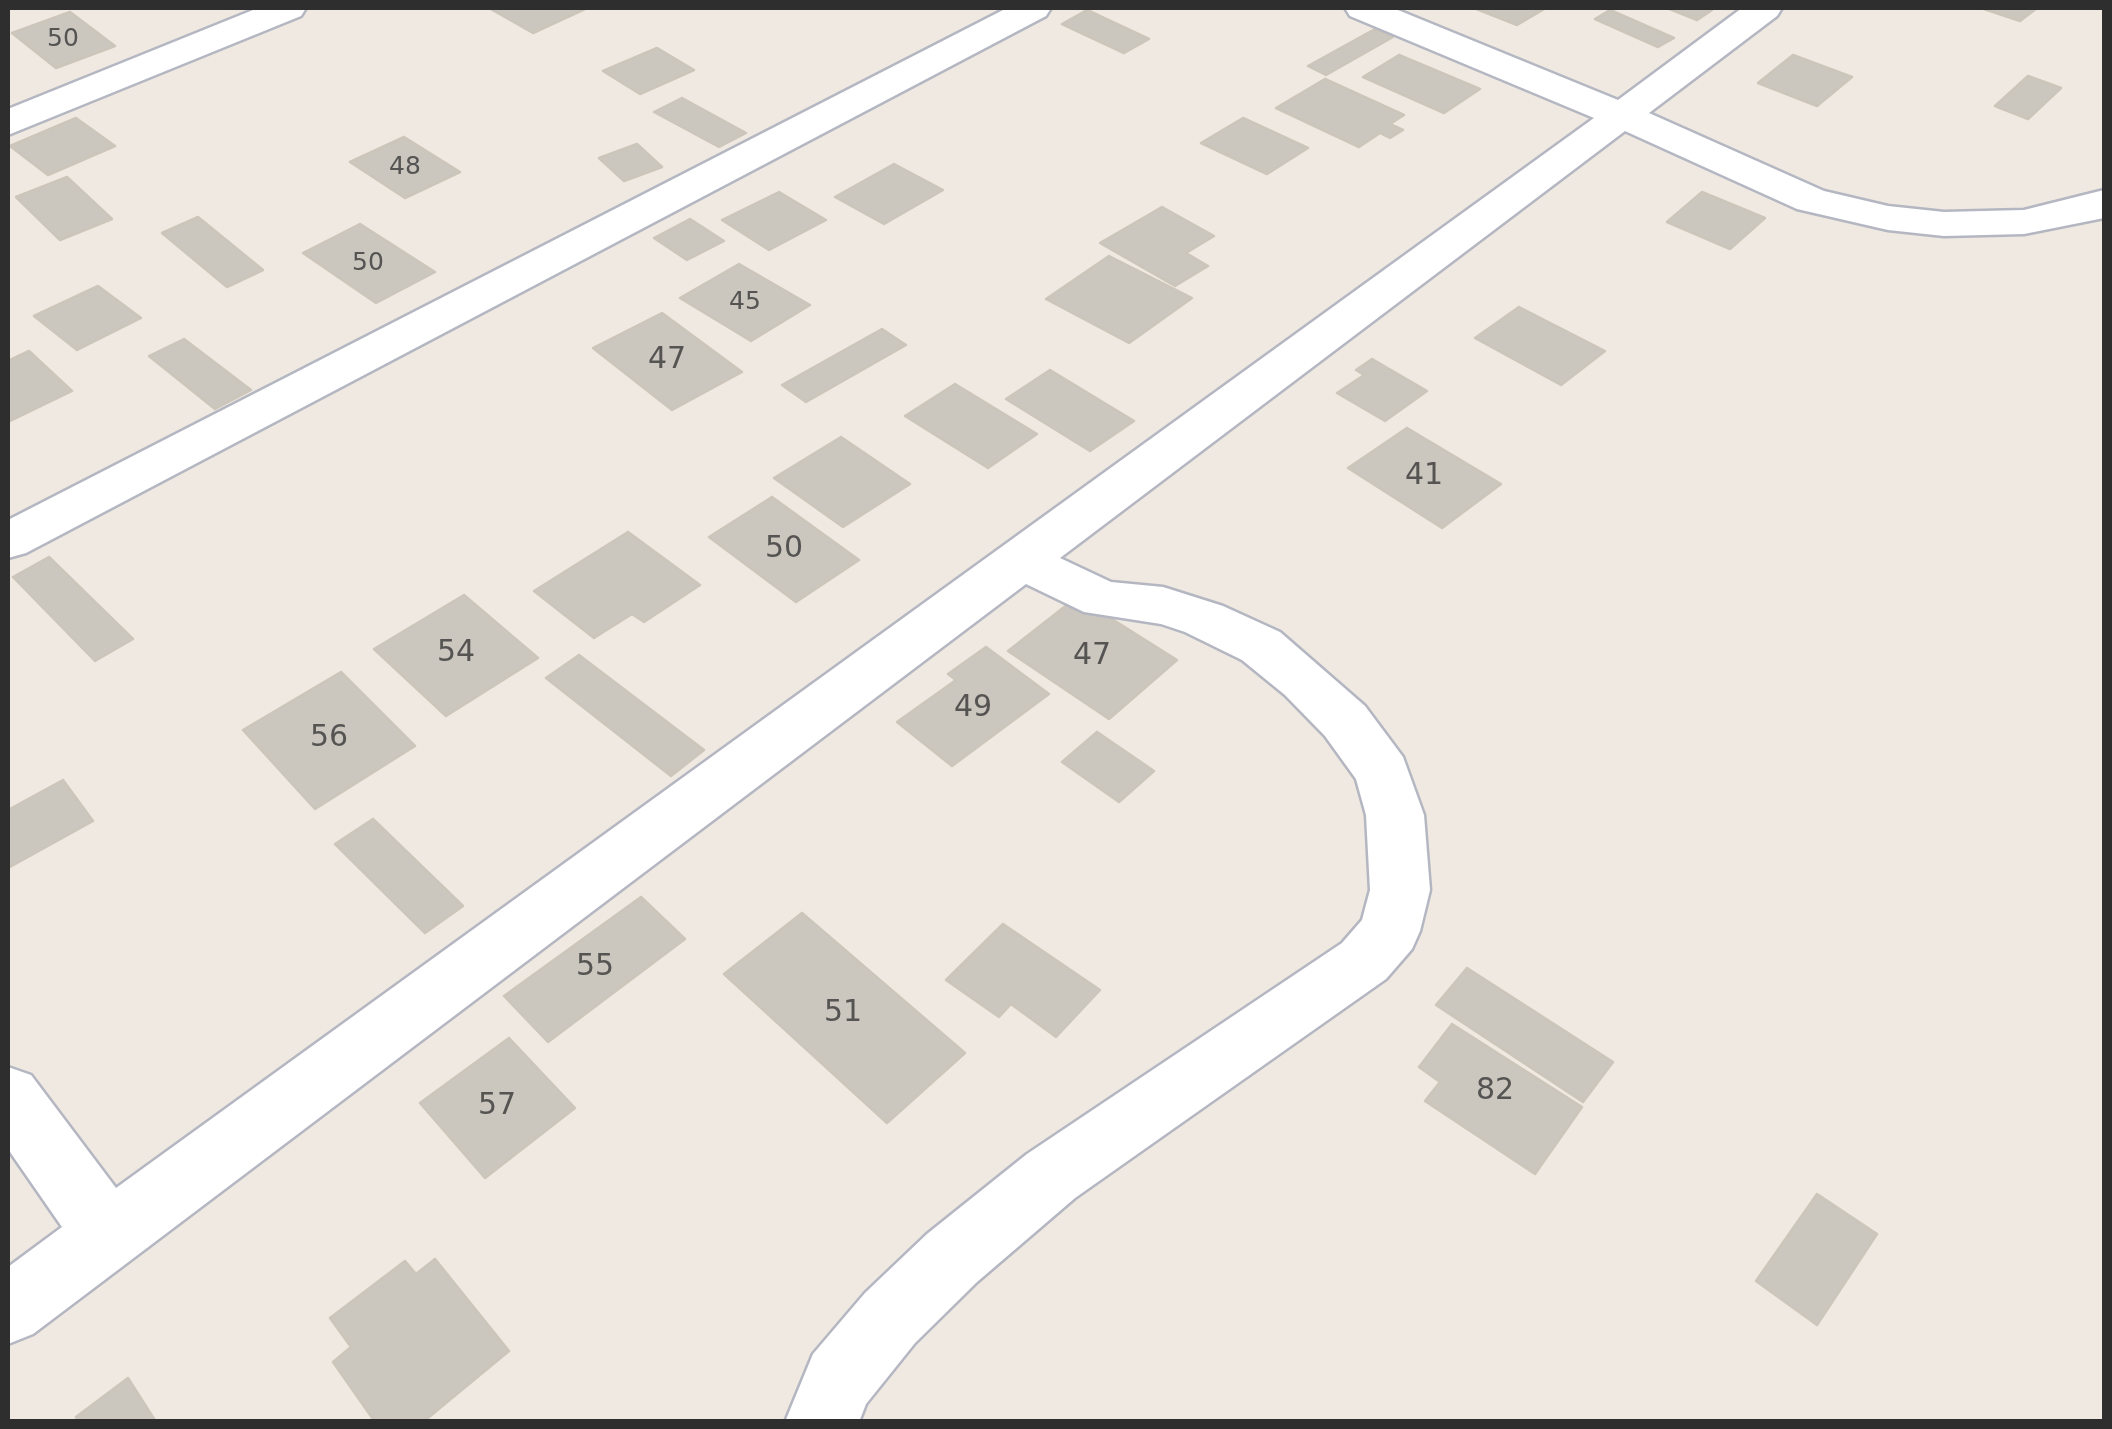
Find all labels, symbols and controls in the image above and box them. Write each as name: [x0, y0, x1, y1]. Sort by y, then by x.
house number: 50: [47, 24, 79, 54]
house number: 48: [389, 152, 421, 182]
house number: 50: [352, 248, 384, 278]
house number: 45: [729, 287, 761, 317]
house number: 47: [648, 342, 686, 378]
house number: 41: [1405, 458, 1443, 494]
house number: 50: [765, 531, 803, 567]
house number: 54: [437, 635, 475, 671]
house number: 47: [1073, 638, 1111, 674]
house number: 49: [954, 690, 992, 726]
house number: 56: [310, 720, 348, 756]
house number: 55: [576, 949, 614, 985]
house number: 51: [824, 995, 862, 1031]
house number: 82: [1476, 1073, 1514, 1109]
house number: 57: [478, 1088, 516, 1124]

